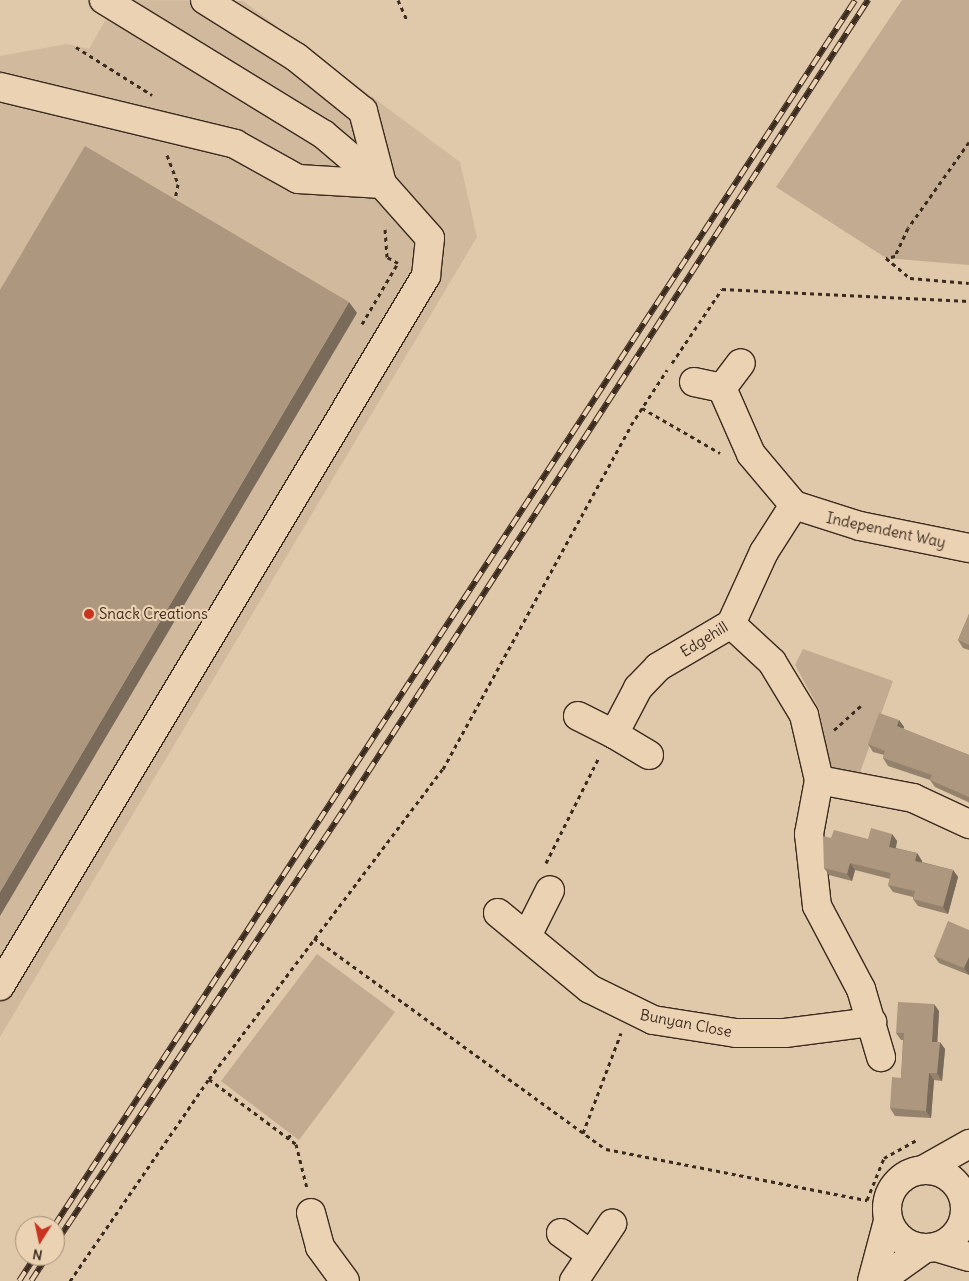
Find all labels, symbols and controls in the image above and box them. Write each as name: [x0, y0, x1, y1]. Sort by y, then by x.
street label: Independent Way: [825, 509, 947, 551]
place label: Snack Creations: [99, 605, 208, 623]
marker: Snack Creations: [83, 608, 95, 620]
street label: Edgehill: [677, 617, 731, 661]
street label: Bunyan Close: [639, 1005, 733, 1041]
north arrow: [15, 1216, 65, 1266]
text: N: [31, 1245, 44, 1264]

